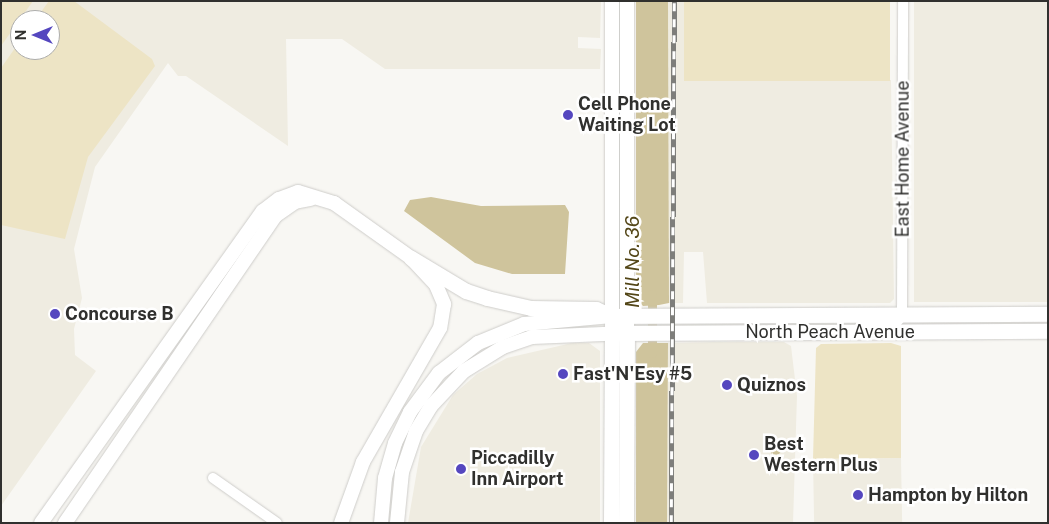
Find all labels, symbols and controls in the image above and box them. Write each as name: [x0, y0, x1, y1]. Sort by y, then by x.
north arrow: [10, 10, 60, 60]
text: N: [13, 30, 29, 40]
street label: East Home Avenue: [892, 81, 914, 237]
place label: Cell Phone Waiting Lot: [578, 94, 676, 136]
marker: Cell Phone Waiting Lot: [562, 109, 574, 121]
water label: Mill No. 36: [622, 216, 644, 308]
place label: Concourse B: [65, 303, 174, 325]
marker: Concourse B: [49, 308, 61, 320]
street label: North Peach Avenue: [745, 321, 915, 343]
place label: Fast'N'Esy #5: [573, 363, 692, 385]
marker: Fast'N'Esy #5: [557, 368, 569, 380]
place label: Quiznos: [737, 374, 806, 396]
marker: Quiznos: [721, 379, 733, 391]
place label: Best Western Plus: [764, 434, 878, 476]
place label: Piccadilly Inn Airport: [471, 448, 563, 490]
marker: Best Western Plus: [748, 449, 760, 461]
marker: Piccadilly Inn Airport: [455, 463, 467, 475]
place label: Hampton by Hilton: [868, 484, 1028, 506]
marker: Hampton by Hilton: [852, 489, 864, 501]

